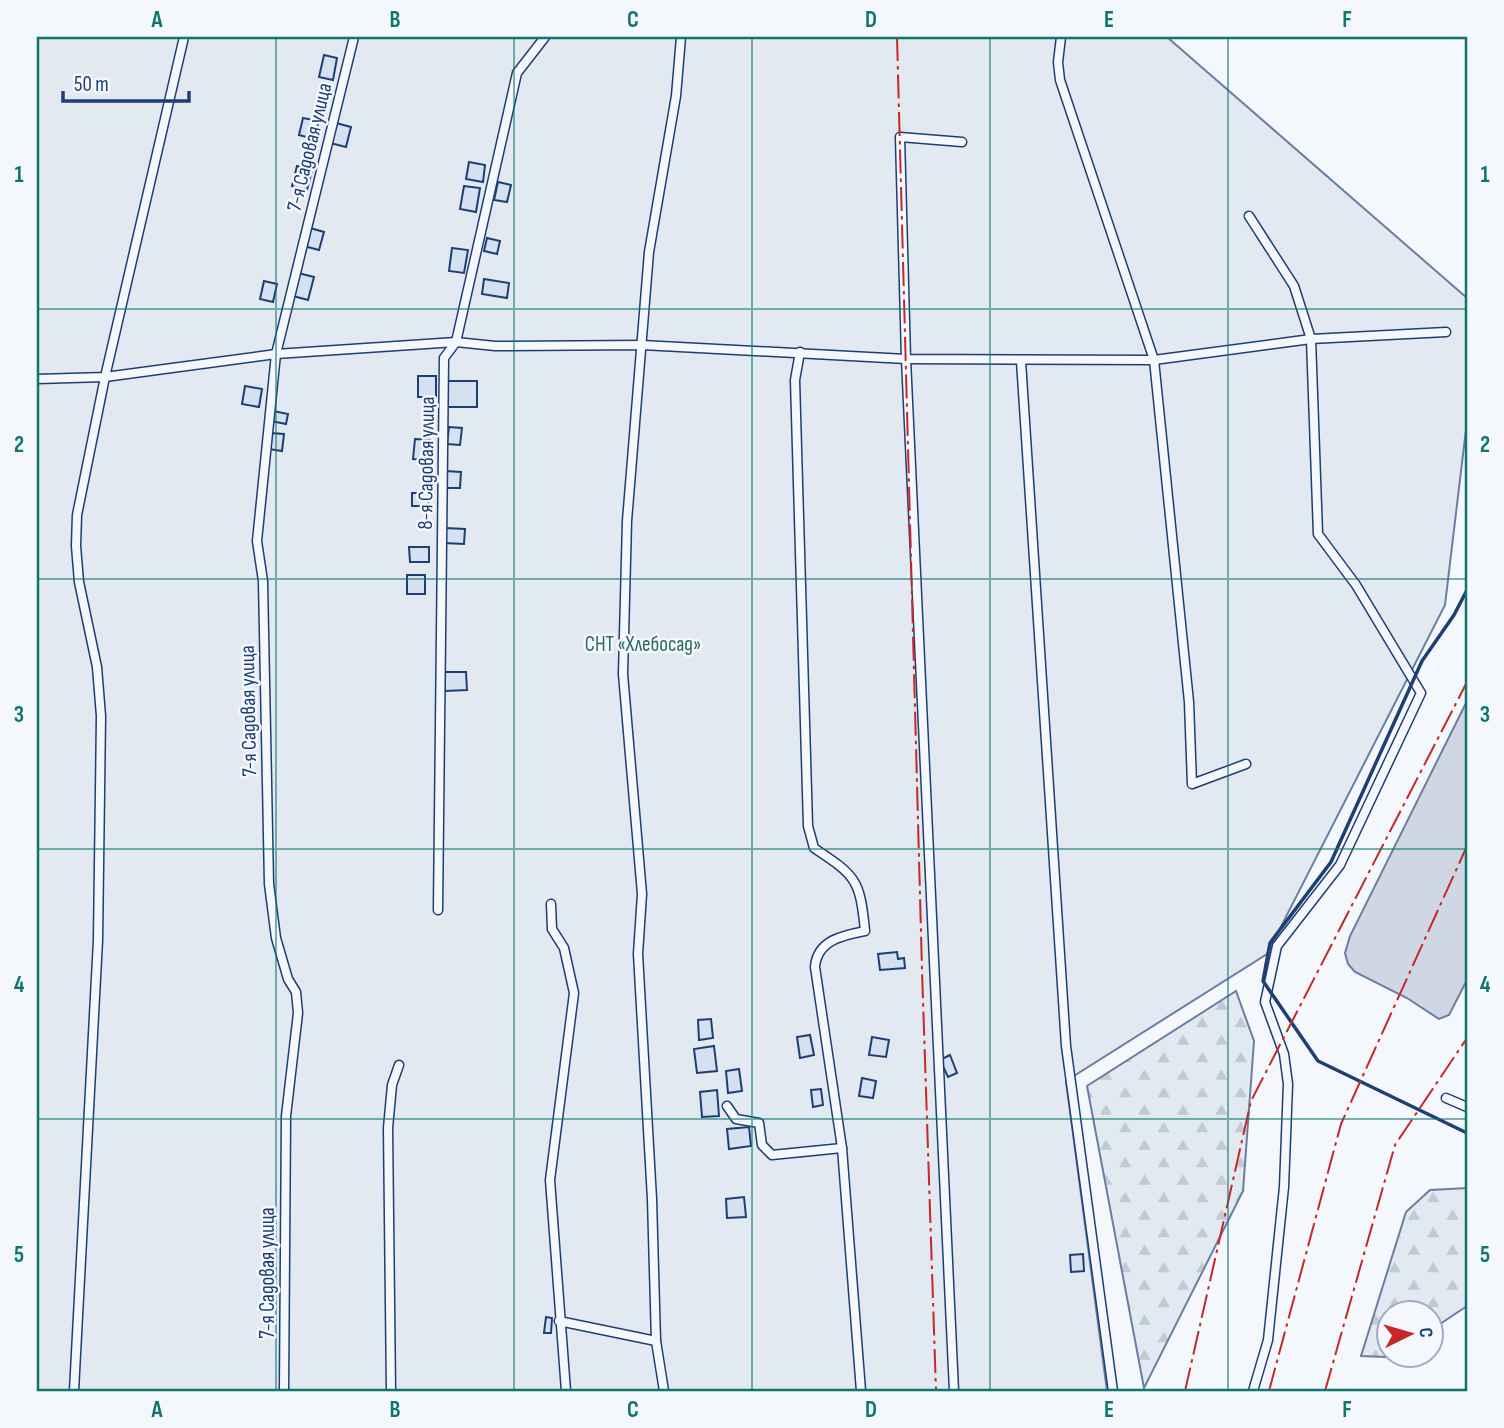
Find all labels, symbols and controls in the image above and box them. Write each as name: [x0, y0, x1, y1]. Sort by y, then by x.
text: A: [151, 6, 164, 34]
text: B: [390, 6, 401, 34]
text: C: [627, 6, 639, 34]
text: D: [865, 6, 877, 34]
text: E: [1104, 6, 1114, 34]
text: F: [1342, 6, 1352, 34]
scale bar: [63, 60, 189, 104]
text: 50 m: [74, 72, 109, 97]
street label: 7-я Садовая улица: [281, 80, 338, 214]
text: 1: [14, 161, 24, 189]
text: 1: [1480, 161, 1490, 189]
street label: 8-я Садовая улица: [413, 396, 440, 530]
text: 2: [14, 431, 24, 459]
text: 2: [1480, 431, 1490, 459]
park label: СНТ «Хлебосад»: [585, 632, 701, 657]
street label: 7-я Садовая улица: [235, 645, 262, 777]
text: 3: [14, 701, 24, 729]
text: 3: [1480, 701, 1490, 729]
text: 4: [14, 971, 25, 999]
text: 4: [1480, 971, 1491, 999]
street label: 7-я Садовая улица: [255, 1207, 280, 1339]
text: 5: [14, 1241, 24, 1269]
text: 5: [1480, 1241, 1490, 1269]
north arrow: [1374, 1298, 1444, 1368]
text: С: [1414, 1327, 1437, 1339]
text: A: [151, 1396, 164, 1424]
text: B: [390, 1396, 401, 1424]
text: C: [627, 1396, 639, 1424]
text: D: [865, 1396, 877, 1424]
text: E: [1104, 1396, 1114, 1424]
text: F: [1342, 1396, 1352, 1424]

